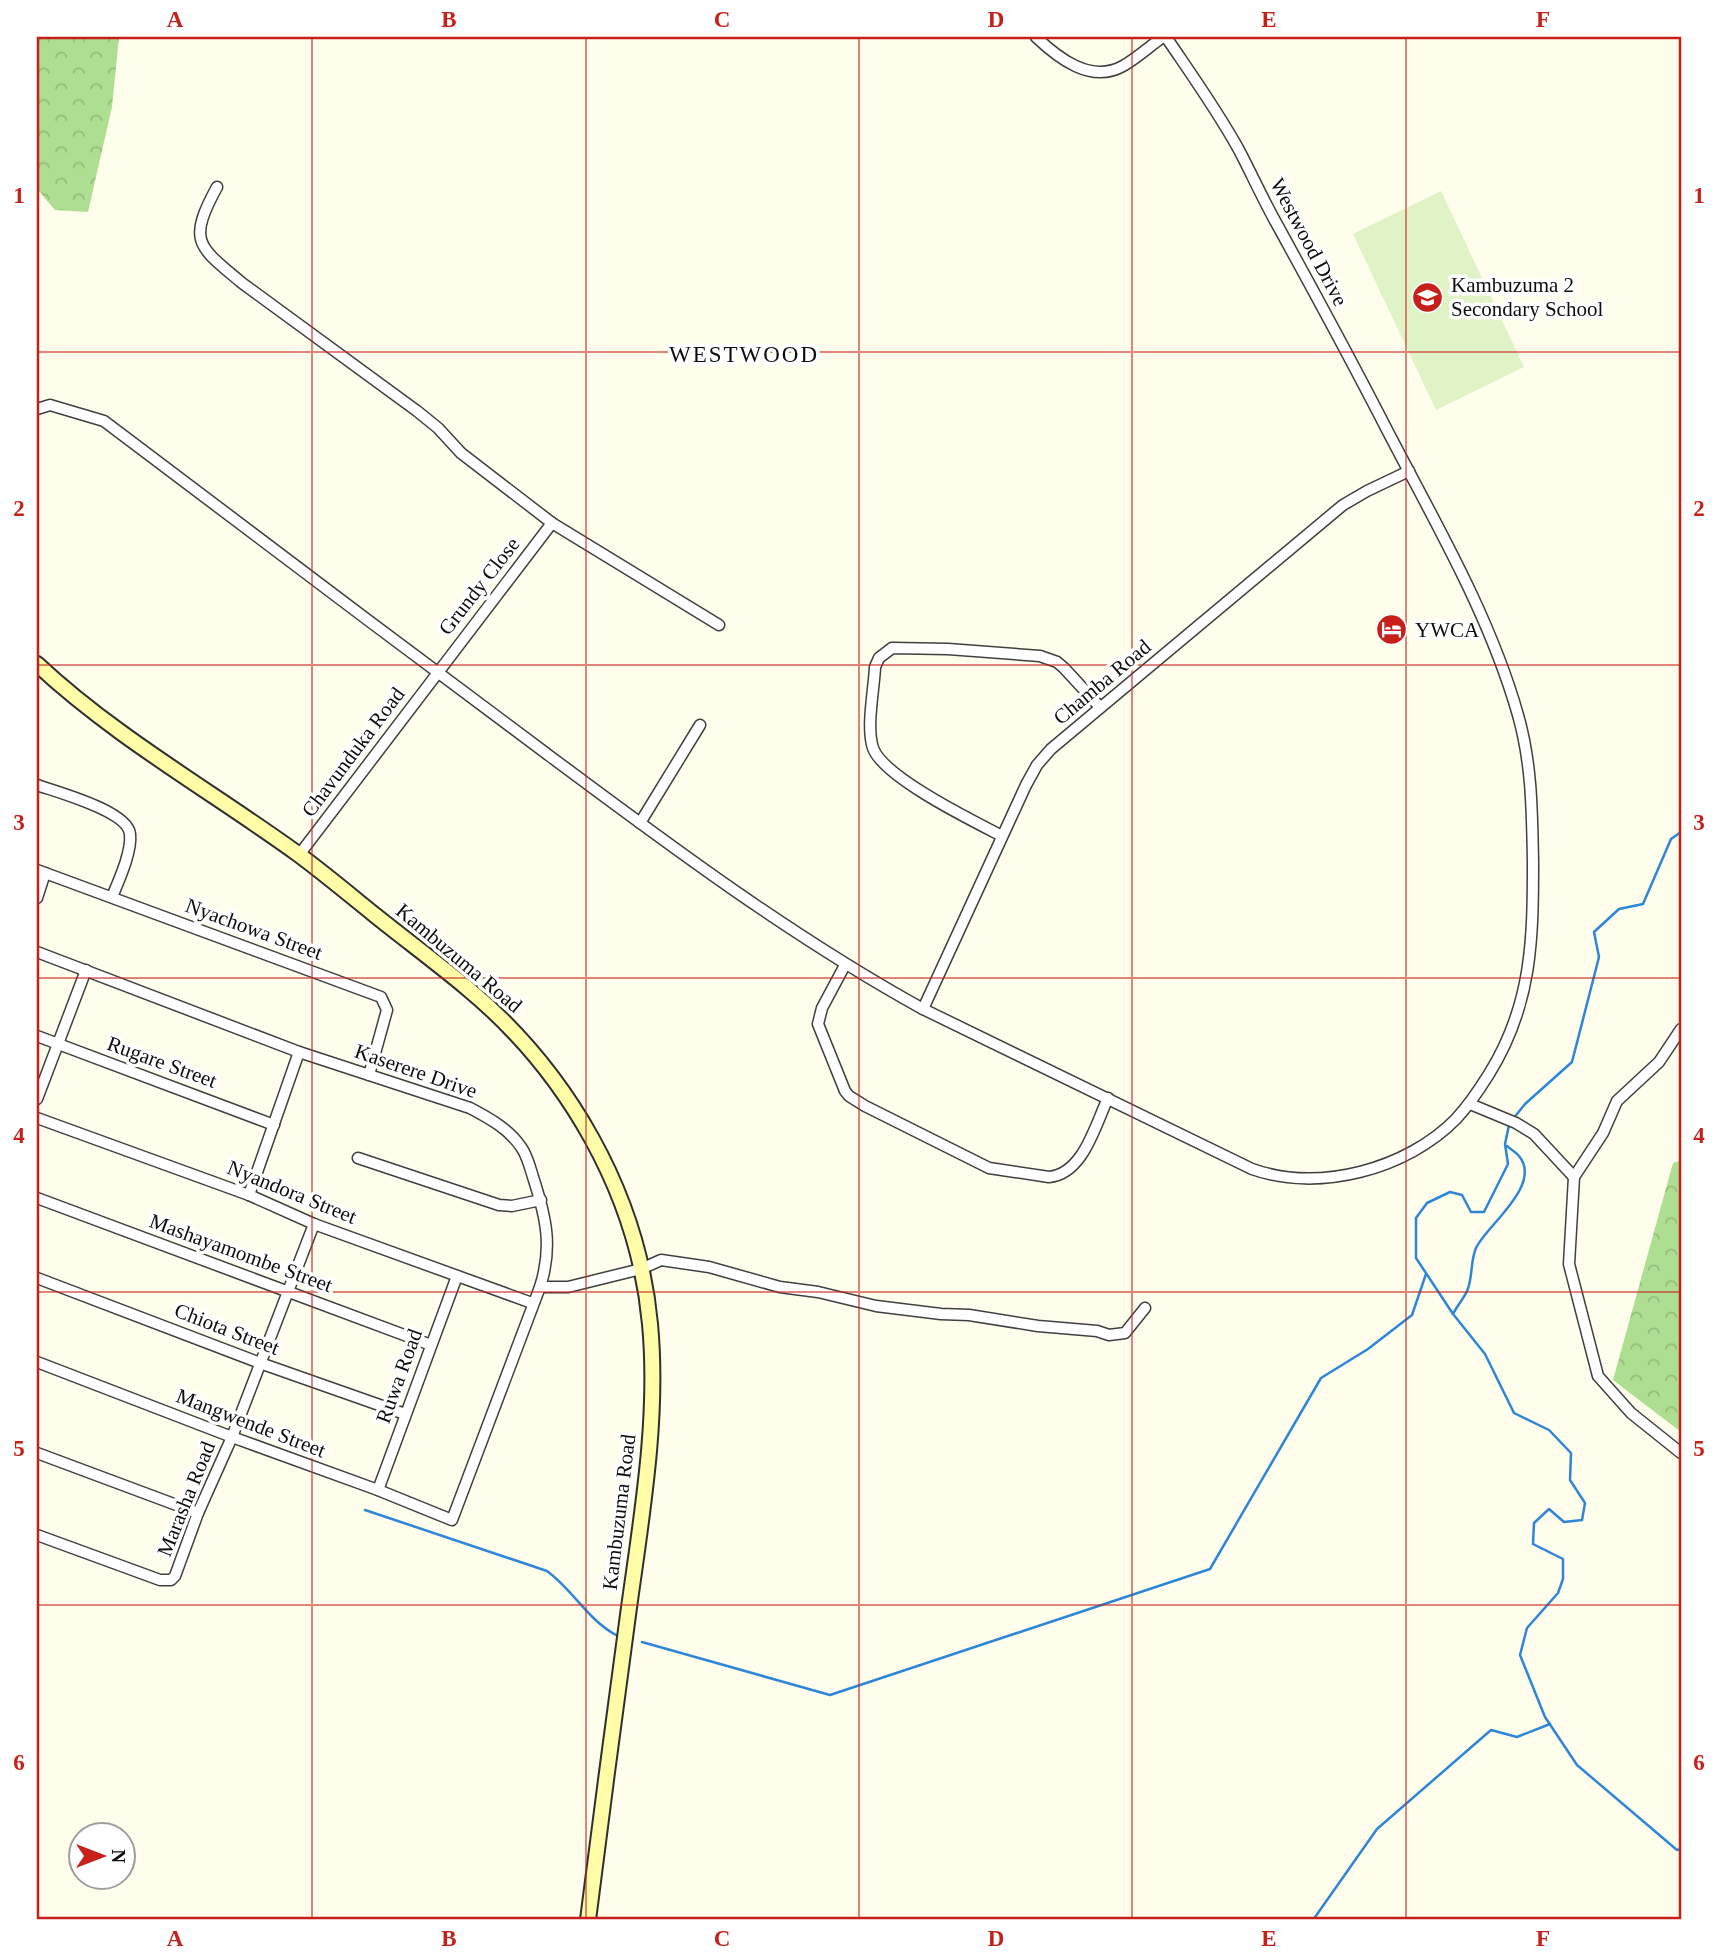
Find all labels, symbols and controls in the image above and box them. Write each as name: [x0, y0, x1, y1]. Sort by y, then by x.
text: A: [167, 7, 184, 32]
text: B: [441, 7, 457, 32]
text: C: [714, 7, 730, 32]
text: D: [988, 7, 1004, 32]
text: E: [1261, 7, 1277, 32]
text: F: [1536, 7, 1550, 32]
street label: Westwood Drive: [1265, 174, 1353, 310]
text: 1: [13, 183, 25, 208]
text: 1: [1693, 183, 1705, 208]
place label: Kambuzuma 2 Secondary School: [1451, 273, 1603, 321]
school or university icon: Kambuzuma 2 Secondary School: [1411, 280, 1445, 314]
district label: WESTWOOD: [669, 342, 819, 367]
text: 2: [13, 496, 25, 521]
text: 2: [1693, 496, 1705, 521]
street label: Grundy Close: [433, 532, 525, 640]
hotel icon: YWCA: [1375, 613, 1409, 647]
place label: YWCA: [1415, 618, 1480, 642]
street label: Chamba Road: [1048, 634, 1156, 730]
street label: Chavunduka Road: [297, 682, 410, 821]
text: 3: [13, 810, 25, 835]
text: 3: [1693, 810, 1705, 835]
street label: Nyachowa Street: [182, 893, 326, 965]
street label: Kambuzuma Road: [391, 898, 527, 1018]
street label: Rugare Street: [104, 1031, 220, 1093]
street label: Kaserere Drive: [352, 1039, 480, 1103]
text: 4: [13, 1123, 25, 1148]
text: 4: [1693, 1123, 1705, 1148]
street label: Nyandora Street: [224, 1155, 360, 1229]
street label: Mashayamombe Street: [146, 1209, 336, 1297]
street label: Chiota Street: [171, 1298, 283, 1360]
street label: Ruwa Road: [371, 1325, 427, 1426]
street label: Mangwende Street: [173, 1383, 329, 1463]
street label: Kambuzuma Road: [598, 1432, 641, 1591]
text: 5: [13, 1436, 25, 1461]
text: 5: [1693, 1436, 1705, 1461]
street label: Marasha Road: [152, 1438, 220, 1560]
text: 6: [13, 1750, 25, 1775]
text: 6: [1693, 1750, 1705, 1775]
north arrow: [66, 1820, 136, 1890]
text: N: [108, 1849, 129, 1863]
text: A: [167, 1926, 184, 1951]
text: B: [441, 1926, 457, 1951]
text: C: [714, 1926, 730, 1951]
text: D: [988, 1926, 1004, 1951]
text: E: [1261, 1926, 1277, 1951]
text: F: [1536, 1926, 1550, 1951]

